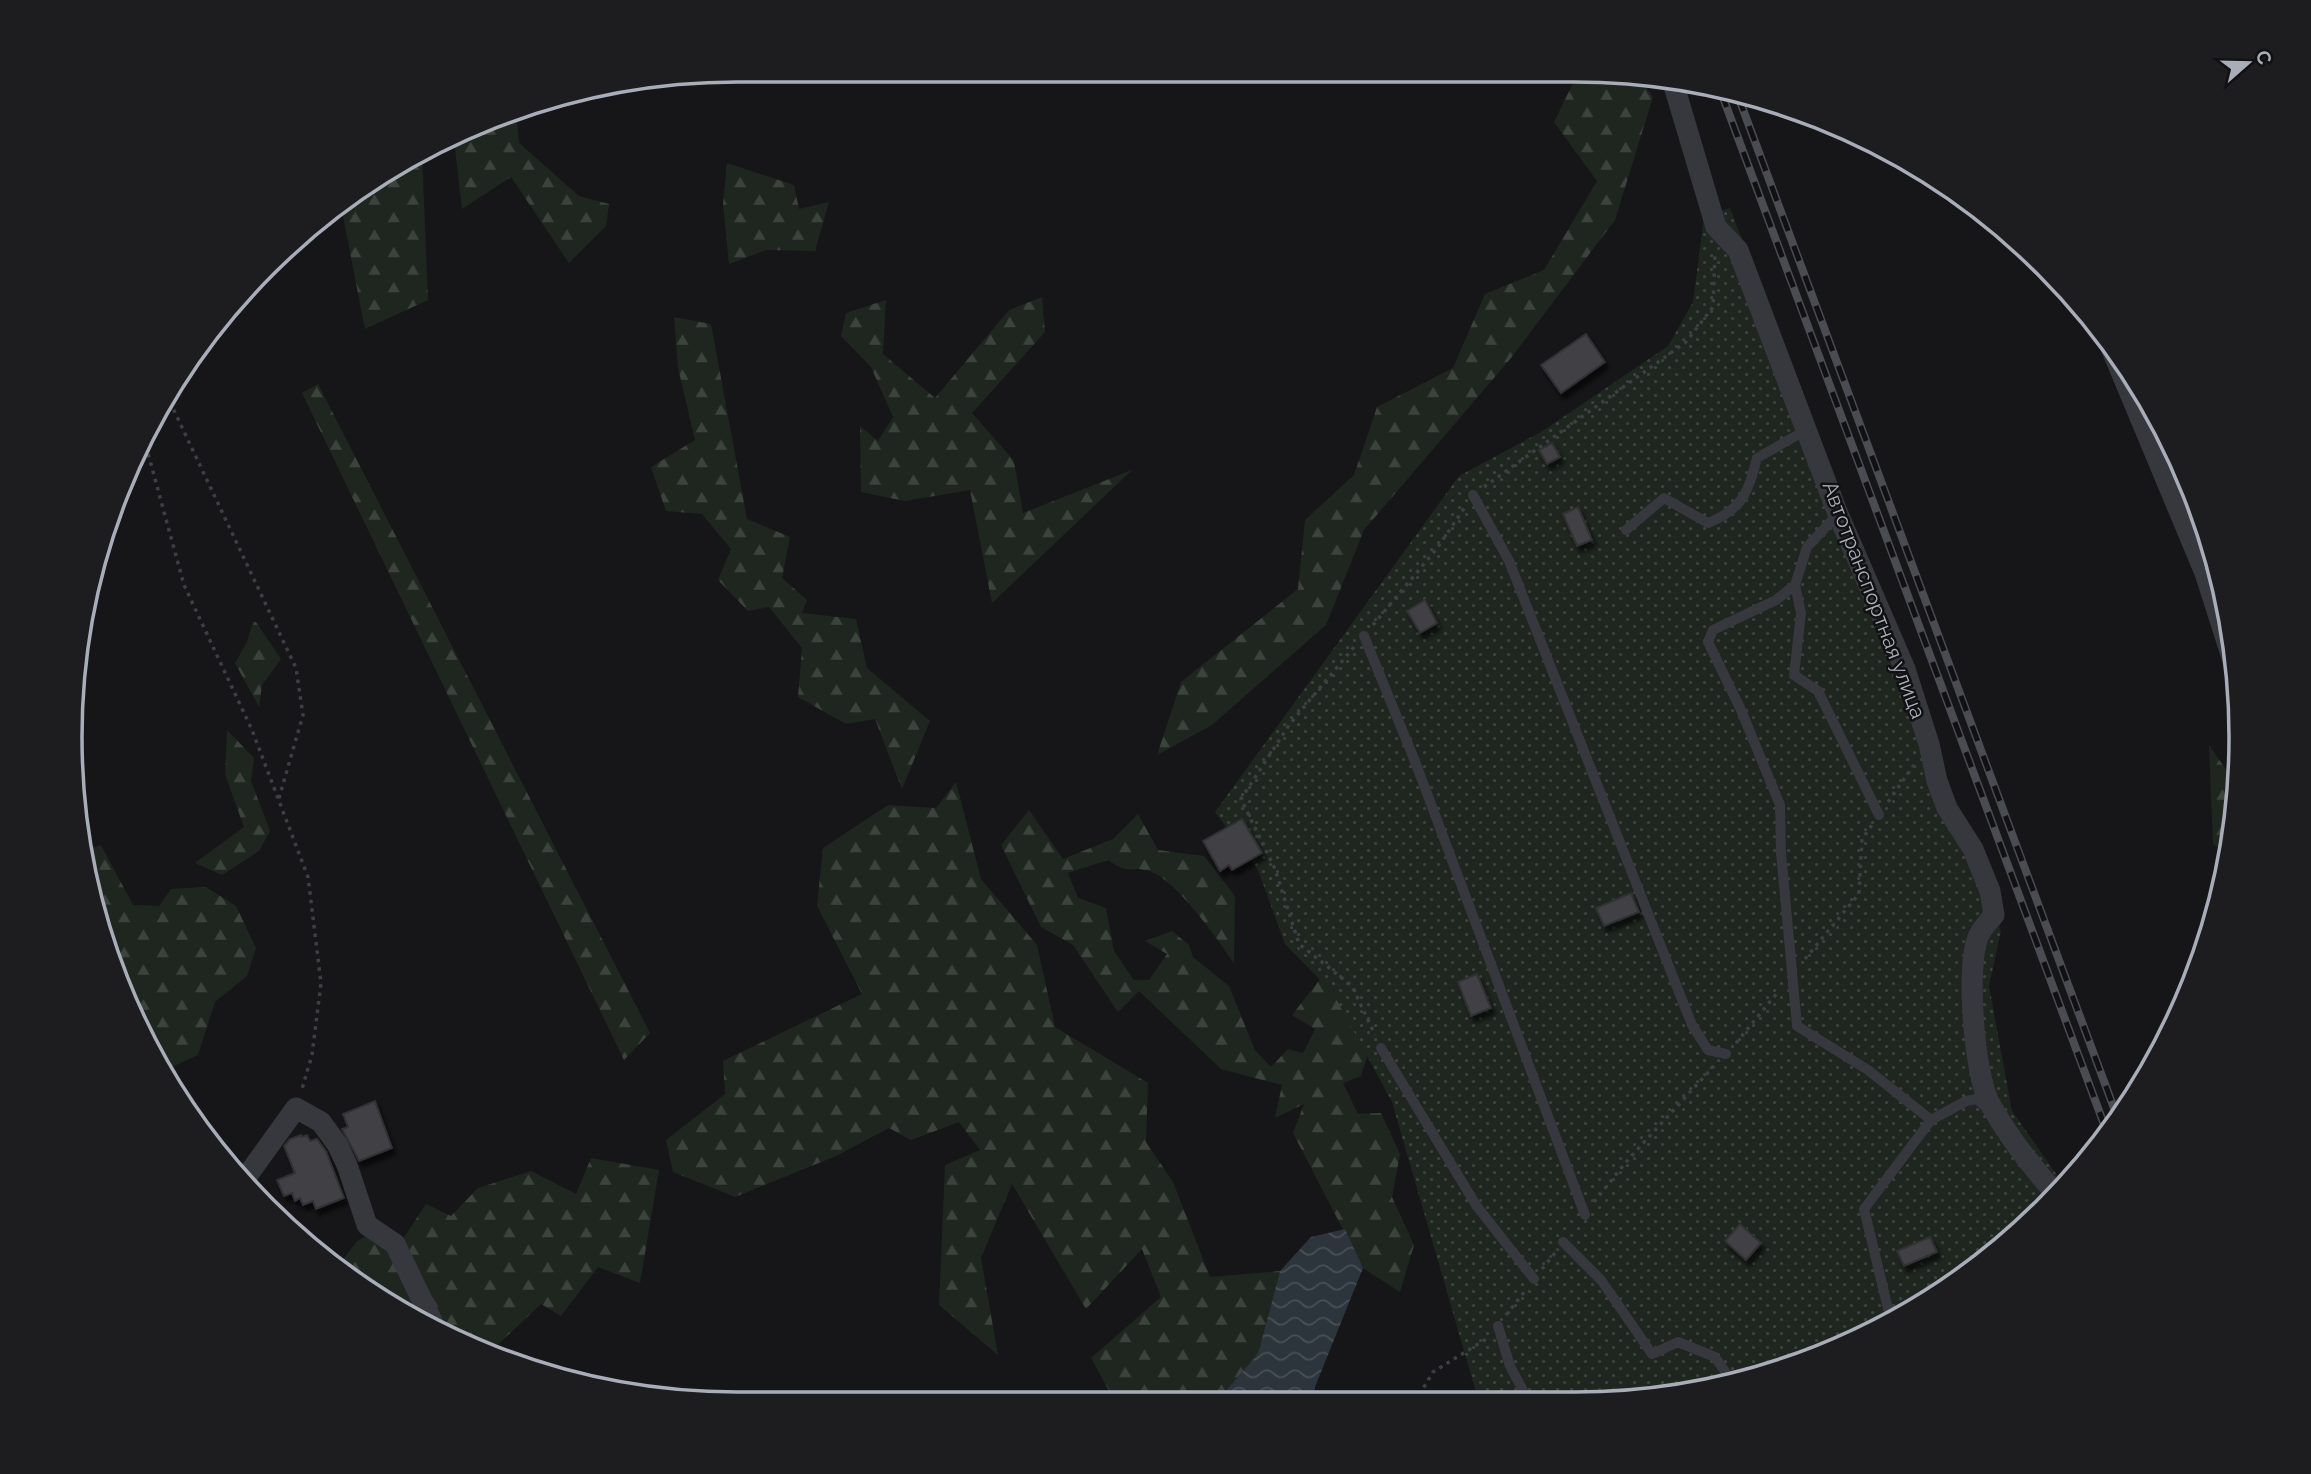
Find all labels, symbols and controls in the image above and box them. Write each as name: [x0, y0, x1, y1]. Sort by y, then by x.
north arrow: [2213, 28, 2283, 98]
text: С: [2251, 47, 2277, 67]
street label: Автотранспортная улица: [1818, 478, 1931, 722]

